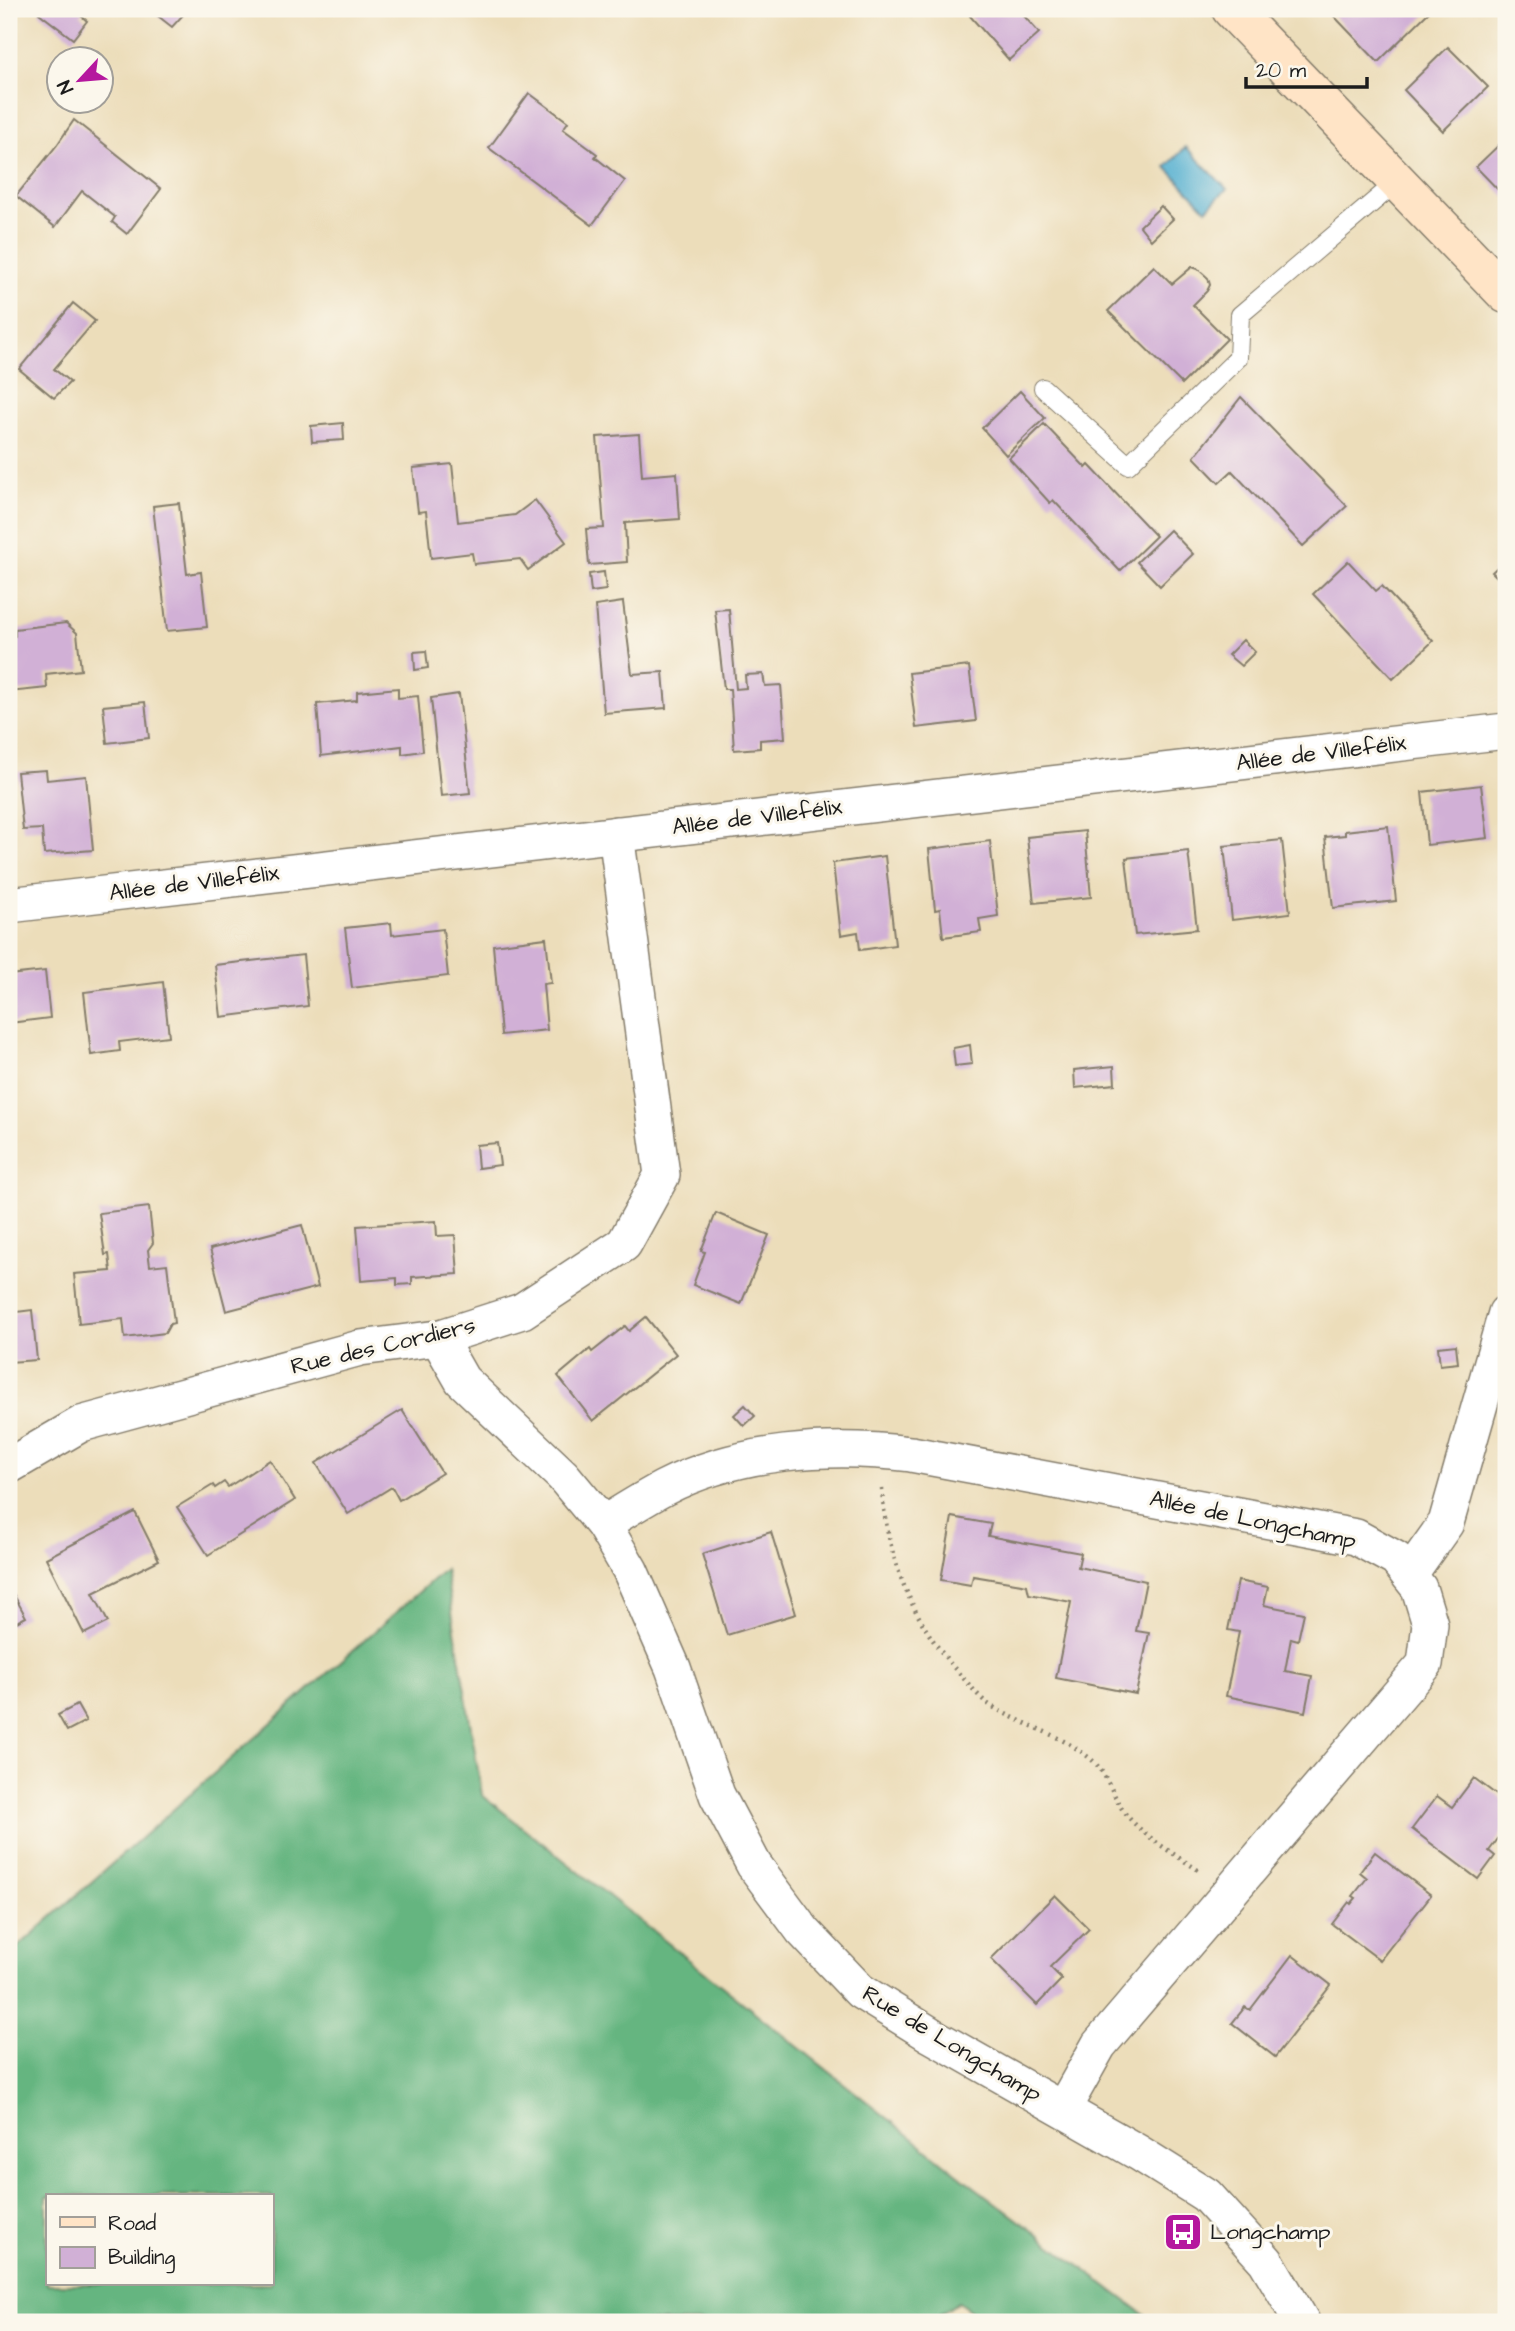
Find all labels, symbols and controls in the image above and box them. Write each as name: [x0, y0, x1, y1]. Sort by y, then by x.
north arrow: [46, 46, 116, 116]
scale bar: [1246, 46, 1366, 90]
text: 20 m: [1256, 56, 1307, 85]
text: N: [51, 75, 81, 98]
street label: Allée de Villefélix: [1234, 727, 1408, 779]
street label: Allée de Villefélix: [670, 791, 844, 843]
street label: Allée de Villefélix: [107, 857, 281, 909]
street label: Rue des Cordiers: [288, 1309, 478, 1383]
street label: Allée de Longchamp: [1147, 1483, 1359, 1559]
street label: Rue de Longchamp: [856, 1978, 1048, 2111]
legend: [46, 2194, 273, 2286]
text: Road: [108, 2209, 156, 2238]
bus stop icon: Longchamp: [1162, 2211, 1204, 2253]
place label: Longchamp: [1210, 2216, 1331, 2249]
text: Building: [108, 2243, 176, 2274]

